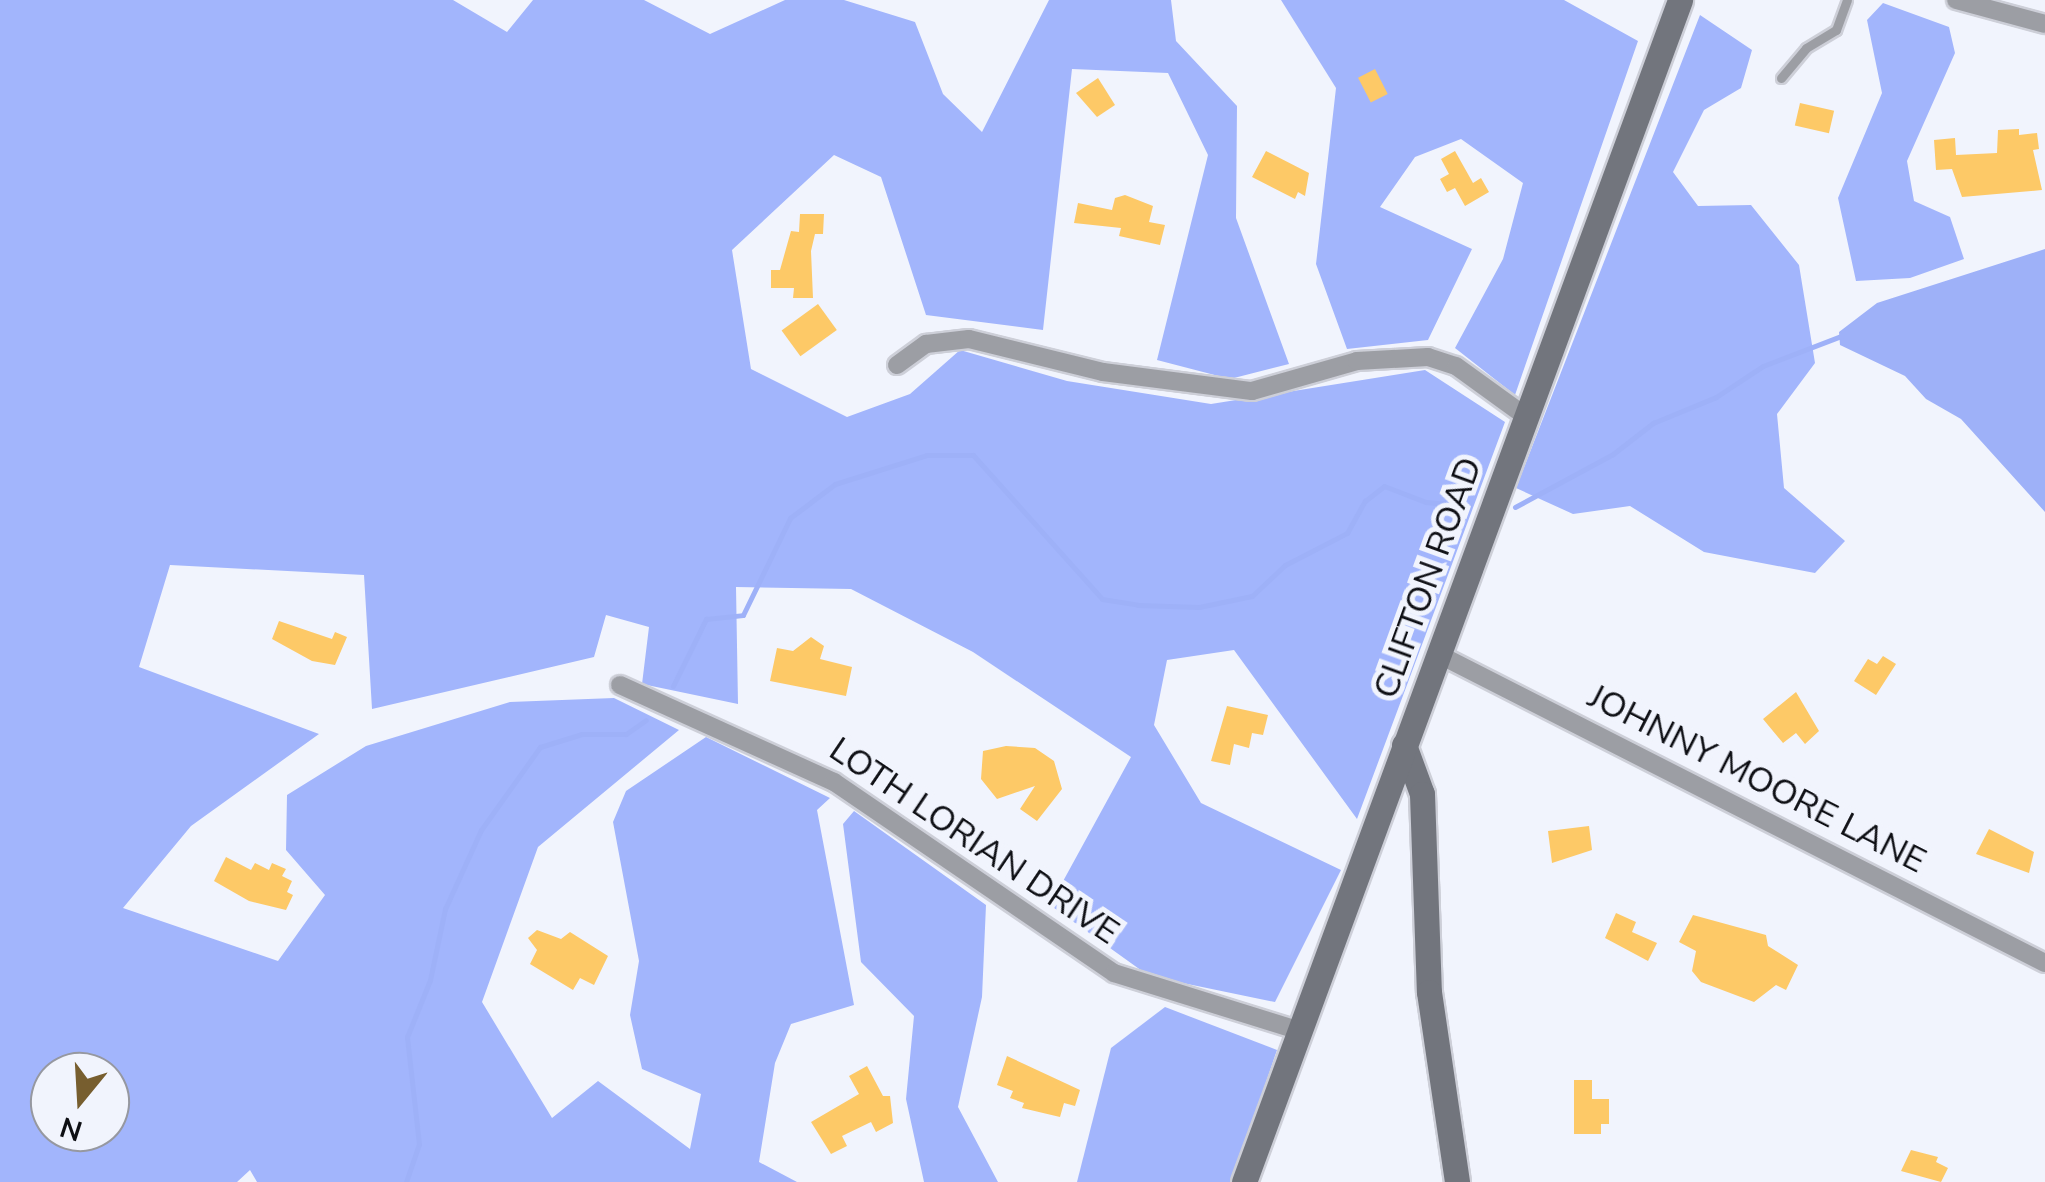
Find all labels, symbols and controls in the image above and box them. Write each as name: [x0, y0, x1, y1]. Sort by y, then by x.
street label: CLIFTON ROAD: [1365, 452, 1491, 704]
street label: JOHNNY MOORE LANE: [1581, 676, 1933, 882]
street label: LOTH LORIAN DRIVE: [821, 729, 1127, 953]
north arrow: [30, 1052, 130, 1152]
text: N: [56, 1107, 87, 1150]

